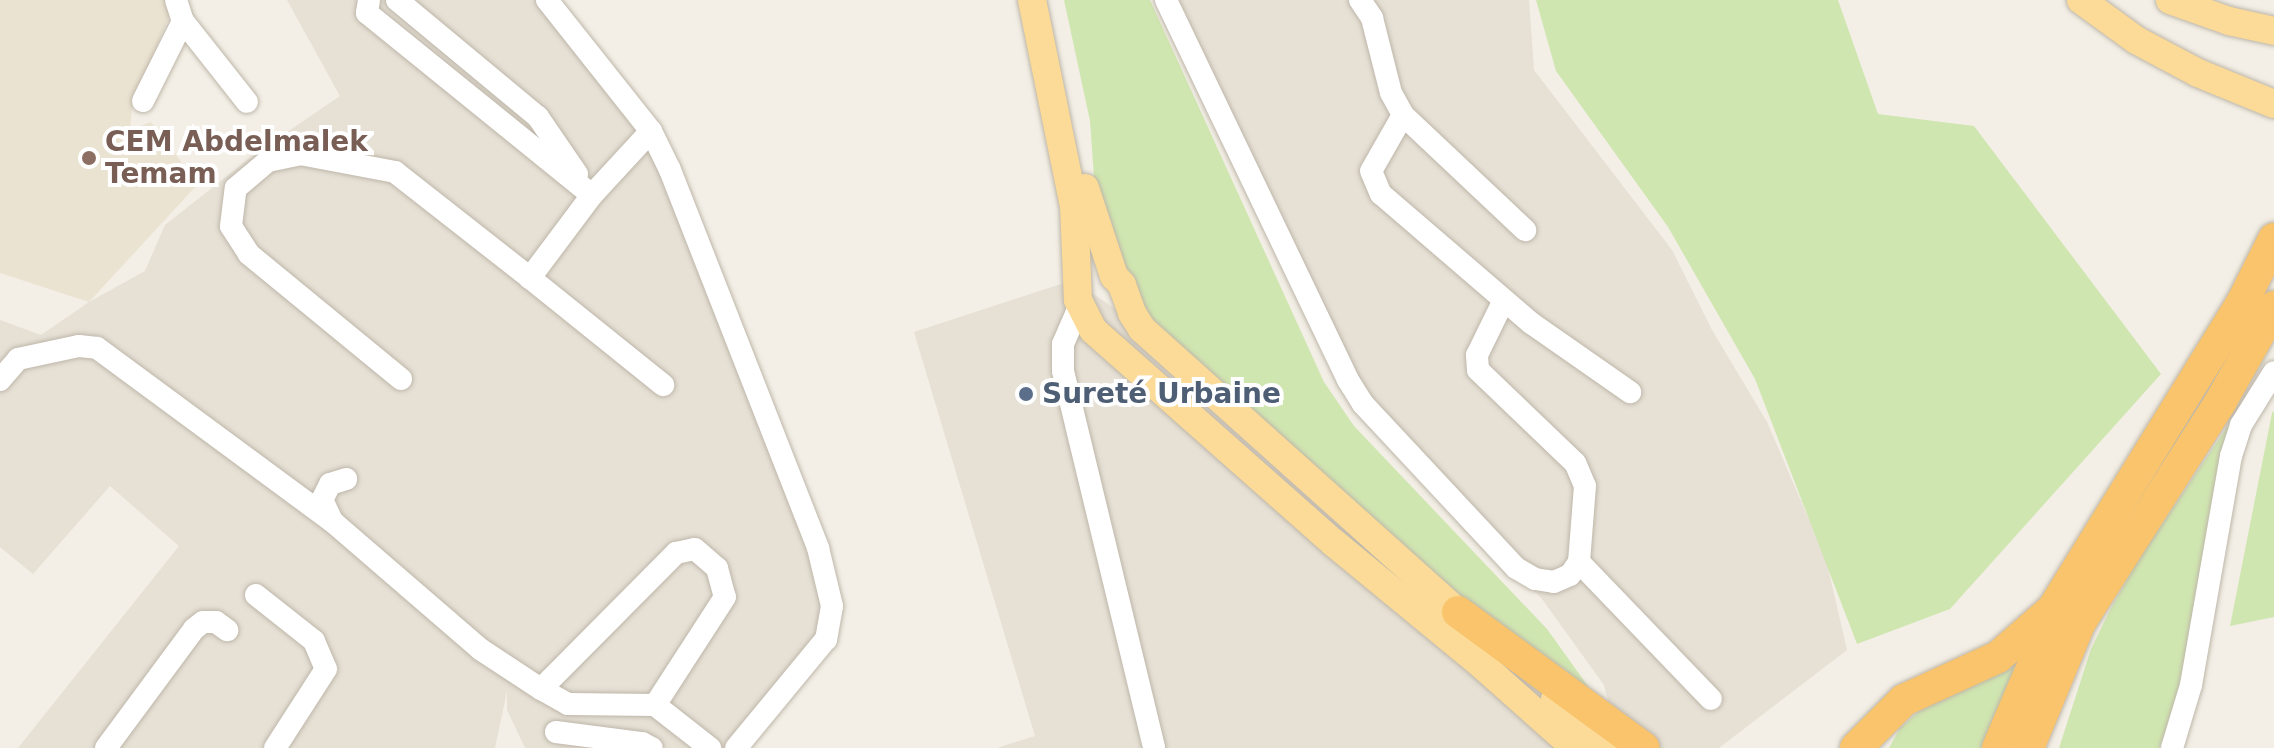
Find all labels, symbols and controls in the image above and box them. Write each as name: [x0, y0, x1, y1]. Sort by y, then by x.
place label: CEM Abdelmalek Temam: [105, 125, 368, 191]
marker: CEM Abdelmalek Temam: [80, 149, 98, 167]
place label: Sureté Urbaine: [1042, 377, 1281, 411]
marker: Sureté Urbaine: [1017, 385, 1035, 403]

